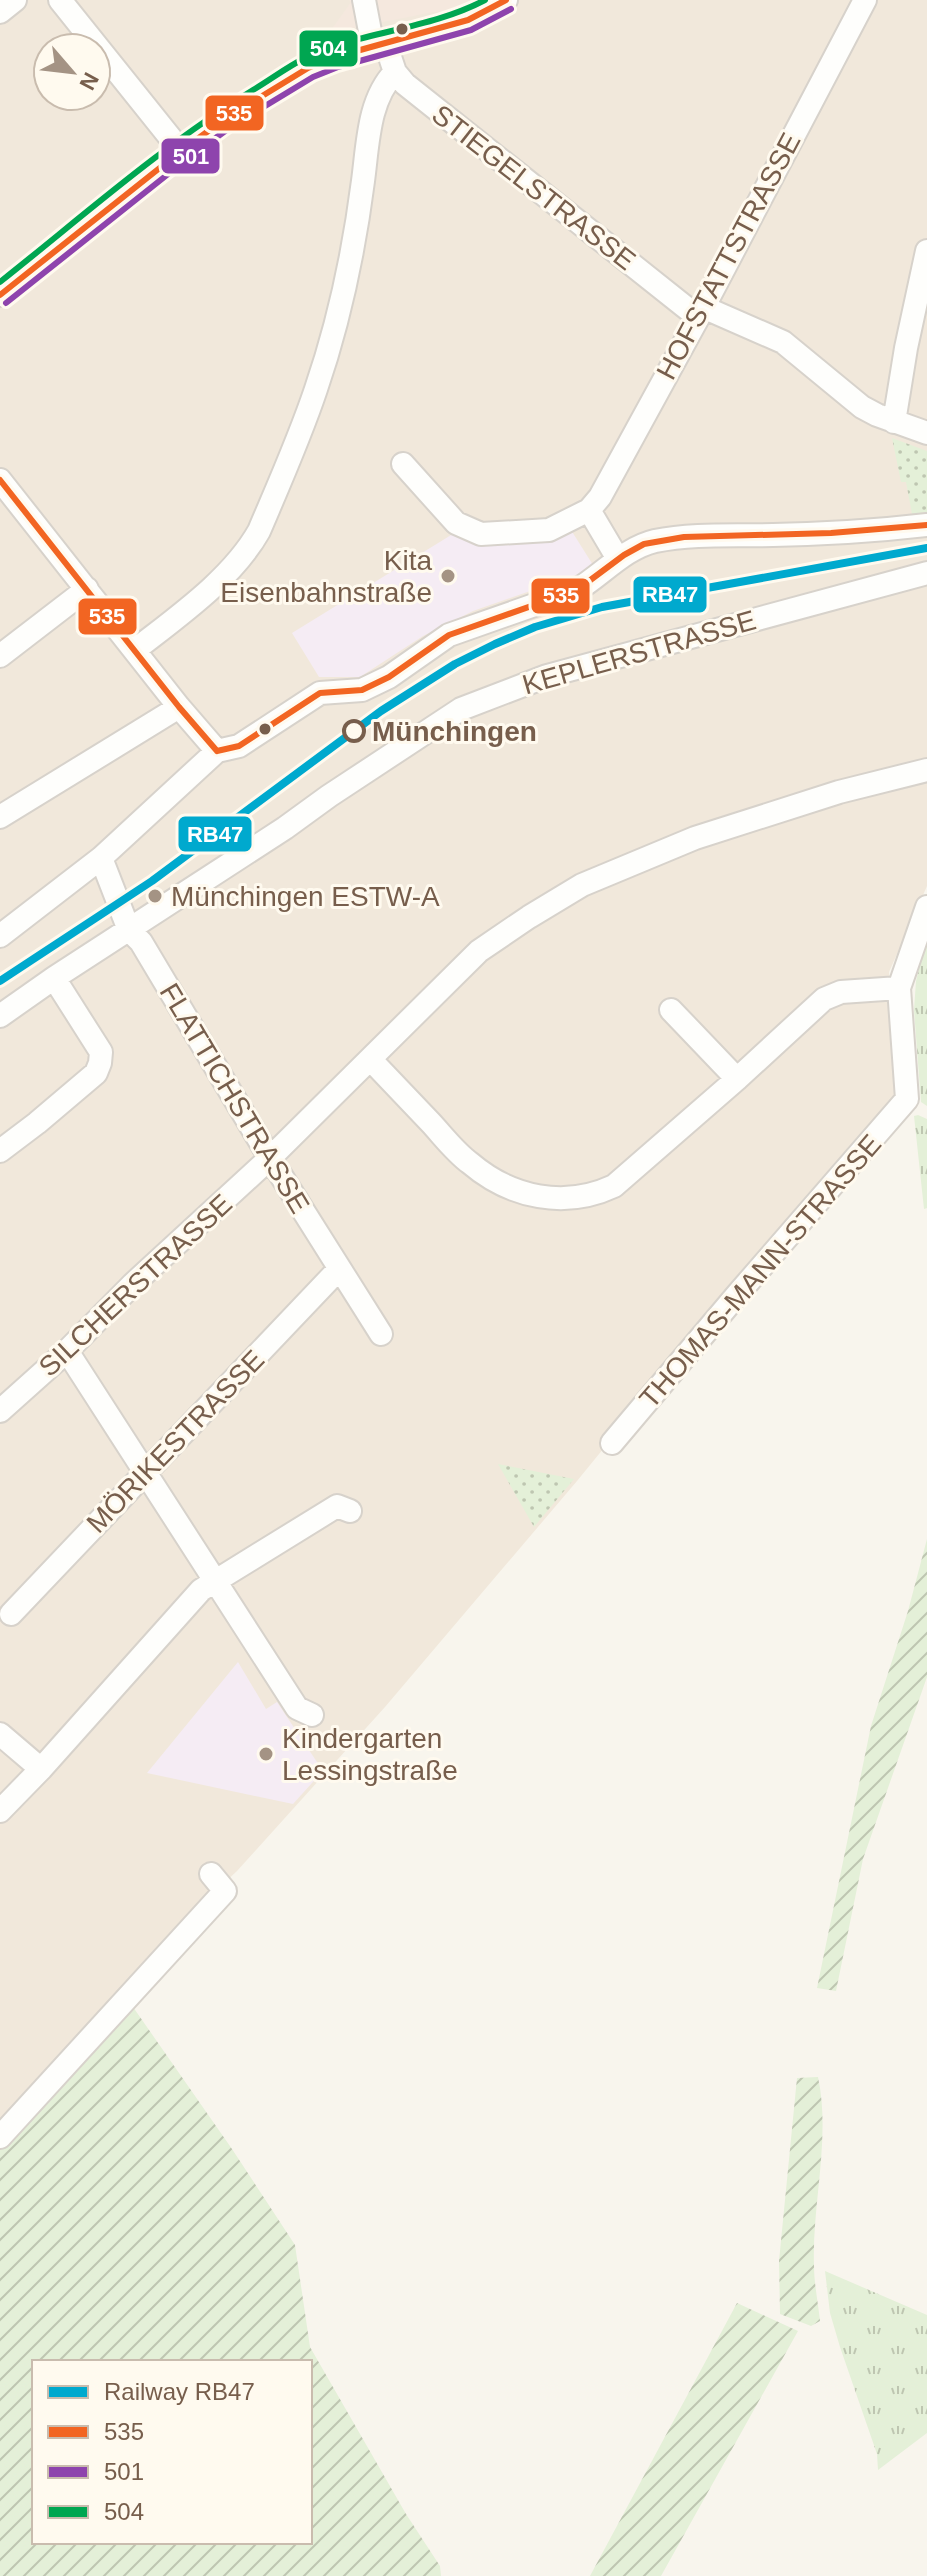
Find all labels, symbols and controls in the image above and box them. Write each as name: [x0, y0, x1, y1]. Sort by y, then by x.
unlabelled marker: [394, 21, 410, 37]
line badge: 504: [298, 29, 359, 68]
north arrow: [32, 32, 112, 112]
text: 504: [310, 36, 347, 61]
text: N: [74, 68, 104, 94]
line badge: 535: [204, 94, 265, 132]
street label: STIEGELSTRASSE: [426, 99, 641, 276]
text: 535: [216, 101, 252, 126]
street label: HOFSTATTSTRASSE: [650, 128, 807, 385]
line badge: 501: [160, 137, 221, 175]
text: 501: [173, 144, 209, 169]
place label: Kita Eisenbahnstraße: [220, 545, 432, 608]
marker: Kita Eisenbahnstraße: [439, 567, 457, 585]
line badge: RB47: [632, 575, 708, 614]
line badge: 535: [530, 577, 591, 615]
text: RB47: [642, 582, 698, 607]
text: 535: [543, 583, 579, 608]
line badge: 535: [77, 597, 138, 636]
text: 535: [89, 604, 125, 629]
street label: KEPLERSTRASSE: [519, 604, 759, 701]
place label: Münchingen: [372, 716, 537, 747]
marker: Münchingen: [343, 720, 365, 742]
unlabelled marker: [257, 721, 273, 737]
line badge: RB47: [177, 815, 253, 853]
text: RB47: [187, 822, 243, 847]
place label: Münchingen ESTW-A: [171, 881, 440, 912]
marker: Münchingen ESTW-A: [146, 887, 164, 905]
street label: FLATTICHSTRASSE: [154, 978, 315, 1219]
street label: THOMAS-MANN-STRASSE: [633, 1128, 887, 1414]
street label: SILCHERSTRASSE: [33, 1188, 238, 1383]
street label: MÖRIKESTRASSE: [80, 1344, 270, 1539]
place label: Kindergarten Lessingstraße: [282, 1723, 458, 1786]
marker: Kindergarten Lessingstraße: [257, 1745, 275, 1763]
legend: [32, 2360, 312, 2544]
text: Railway RB47: [104, 2378, 255, 2405]
text: 535: [104, 2418, 144, 2445]
text: 501: [104, 2458, 144, 2485]
text: 504: [104, 2498, 144, 2525]

